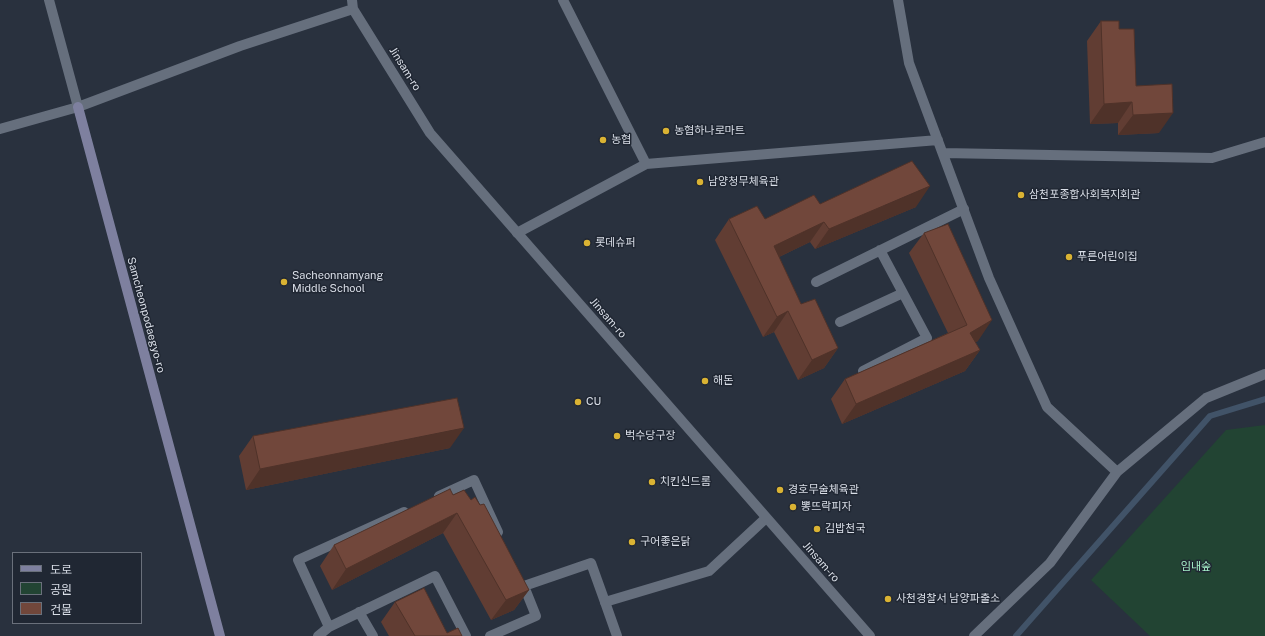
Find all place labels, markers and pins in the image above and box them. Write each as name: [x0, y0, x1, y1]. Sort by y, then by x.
place label: 농협하나로마트: [674, 124, 745, 138]
marker: 농협하나로마트: [661, 126, 671, 136]
place label: 농협: [611, 133, 631, 147]
marker: 농협: [598, 135, 608, 145]
place label: 남양청무체육관: [708, 175, 779, 189]
marker: 남양청무체육관: [695, 177, 705, 187]
place label: 삼천포종합사회복지회관: [1029, 188, 1140, 202]
marker: 삼천포종합사회복지회관: [1016, 190, 1026, 200]
place label: 롯데슈퍼: [595, 236, 635, 250]
marker: 롯데슈퍼: [582, 238, 592, 248]
place label: 푸른어린이집: [1077, 250, 1138, 264]
marker: 푸른어린이집: [1064, 252, 1074, 262]
place label: Sacheonnamyang Middle School: [292, 269, 383, 295]
marker: Sacheonnamyang Middle School: [279, 277, 289, 287]
place label: 해돈: [713, 374, 733, 388]
marker: 해돈: [700, 376, 710, 386]
place label: CU: [586, 395, 601, 409]
marker: CU: [573, 397, 583, 407]
place label: 벅수당구장: [625, 429, 676, 443]
marker: 벅수당구장: [612, 431, 622, 441]
place label: 치킨신드롬: [660, 475, 711, 489]
marker: 치킨신드롬: [647, 477, 657, 487]
place label: 경호무술체육관: [788, 483, 859, 497]
marker: 경호무술체육관: [775, 485, 785, 495]
place label: 뽕뜨락피자: [801, 500, 852, 514]
marker: 뽕뜨락피자: [788, 502, 798, 512]
place label: 김밥천국: [825, 522, 865, 536]
marker: 김밥천국: [812, 524, 822, 534]
place label: 구어좋은닭: [640, 535, 691, 549]
marker: 구어좋은닭: [627, 537, 637, 547]
place label: 사천경찰서 남양파출소: [896, 592, 1000, 606]
marker: 사천경찰서 남양파출소: [883, 594, 893, 604]

